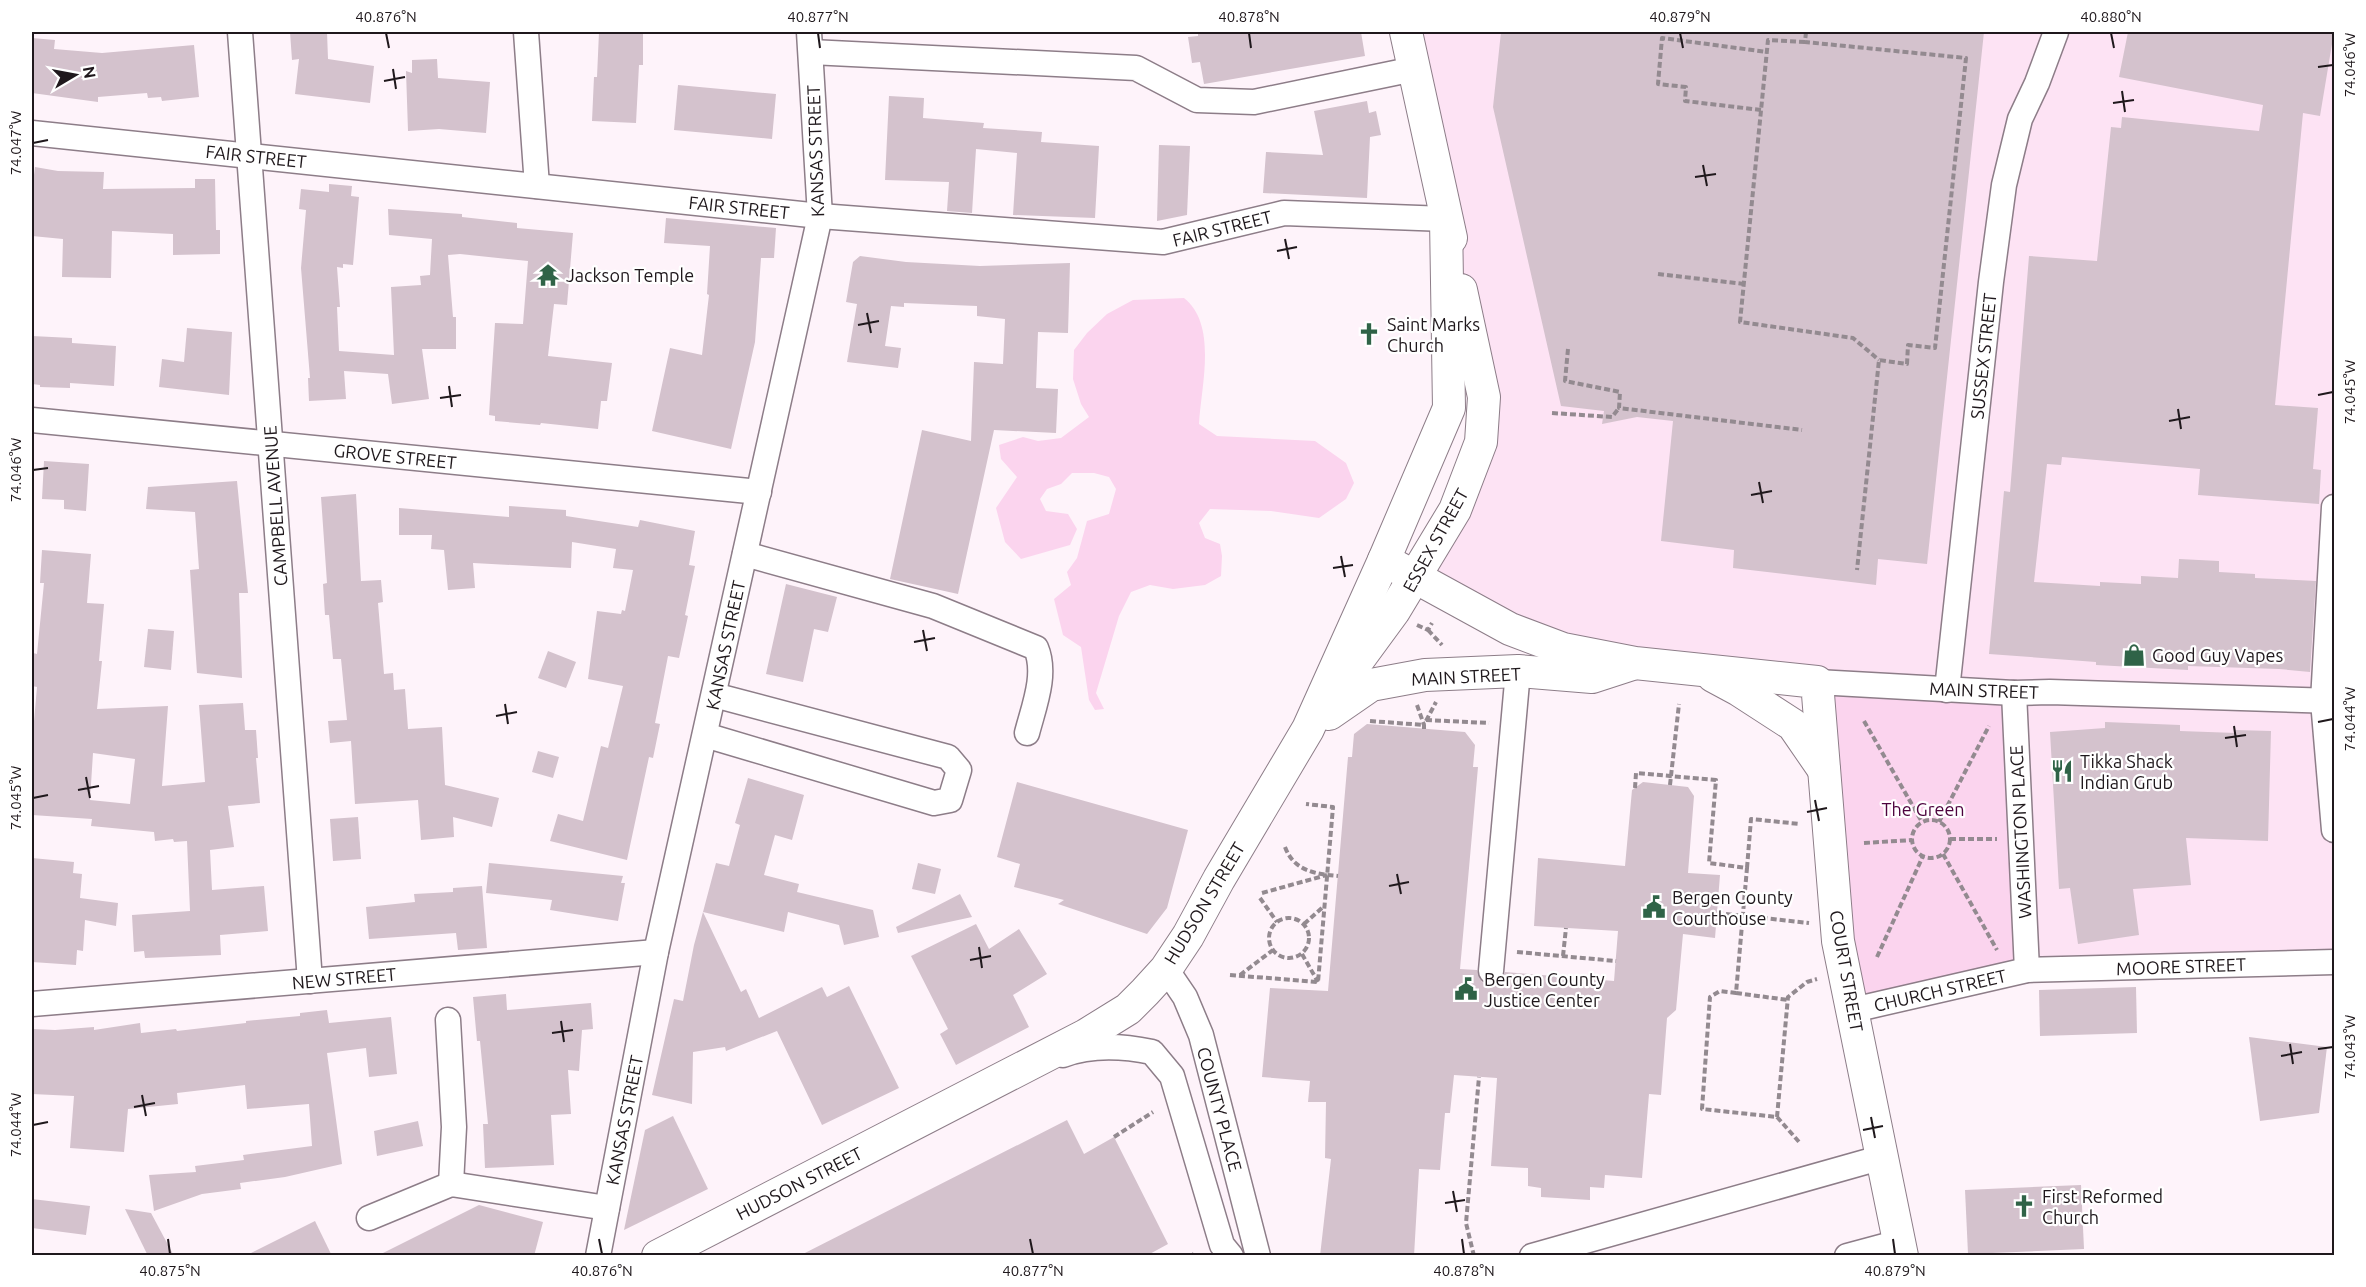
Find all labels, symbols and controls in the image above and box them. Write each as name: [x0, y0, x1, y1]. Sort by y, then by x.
text: 40.876°N: [355, 8, 417, 25]
text: 40.877°N: [787, 8, 849, 25]
text: 40.878°N: [1218, 8, 1280, 25]
text: 40.879°N: [1649, 8, 1711, 25]
text: 40.880°N: [2080, 8, 2142, 25]
text: 74.046°W: [2341, 33, 2358, 97]
north arrow: [45, 45, 105, 105]
text: N: [80, 65, 100, 80]
street label: KANSAS STREET: [803, 85, 827, 217]
text: 74.047°W: [7, 111, 24, 175]
street label: FAIR STREET: [205, 141, 307, 171]
street label: FAIR STREET: [688, 192, 790, 222]
street label: FAIR STREET: [1170, 206, 1274, 250]
temple icon: Jackson Temple: [535, 262, 561, 288]
place label: Jackson Temple: [566, 265, 694, 285]
street label: SUSSEX STREET: [1966, 292, 2000, 420]
place label: Saint Marks Church: [1387, 314, 1480, 355]
church icon: Saint Marks Church: [1356, 321, 1382, 347]
text: 74.045°W: [2341, 360, 2358, 424]
street label: CAMPBELL AVENUE: [259, 425, 291, 587]
text: 74.046°W: [7, 438, 24, 502]
street label: GROVE STREET: [333, 440, 457, 472]
street label: ESSEX STREET: [1398, 485, 1472, 595]
street label: KANSAS STREET: [702, 578, 748, 712]
shop icon: Good Guy Vapes: [2121, 642, 2147, 668]
place label: Good Guy Vapes: [2152, 645, 2283, 665]
street label: MAIN STREET: [1411, 663, 1521, 689]
street label: MAIN STREET: [1929, 678, 2039, 702]
text: 74.044°W: [2341, 687, 2358, 751]
street label: WASHINGTON PLACE: [2005, 745, 2035, 919]
place label: Tikka Shack Indian Grub: [2080, 751, 2173, 792]
restaurant icon: Tikka Shack Indian Grub: [2049, 758, 2075, 784]
text: 74.045°W: [7, 766, 24, 830]
park label: The Green: [1881, 799, 1965, 819]
street label: HUDSON STREET: [1160, 838, 1248, 968]
place label: Bergen County Courthouse: [1672, 887, 1793, 928]
public building icon: Bergen County Courthouse: [1641, 894, 1667, 920]
street label: COURT STREET: [1826, 909, 1868, 1033]
street label: MOORE STREET: [2116, 954, 2246, 978]
street label: NEW STREET: [291, 963, 397, 993]
street label: CHURCH STREET: [1872, 965, 2008, 1015]
place label: Bergen County Justice Center: [1484, 969, 1605, 1010]
public building icon: Bergen County Justice Center: [1453, 976, 1479, 1002]
text: 74.043°W: [2341, 1015, 2358, 1079]
street label: COUNTY PLACE: [1194, 1045, 1246, 1173]
street label: KANSAS STREET: [602, 1053, 646, 1187]
text: 74.044°W: [7, 1093, 24, 1157]
street label: HUDSON STREET: [733, 1143, 865, 1223]
place label: First Reformed Church: [2042, 1186, 2163, 1227]
church icon: First Reformed Church: [2011, 1193, 2037, 1219]
text: 40.875°N: [139, 1262, 201, 1279]
text: 40.876°N: [571, 1262, 633, 1279]
text: 40.877°N: [1002, 1262, 1064, 1279]
text: 40.878°N: [1433, 1262, 1495, 1279]
text: 40.879°N: [1864, 1262, 1926, 1279]

